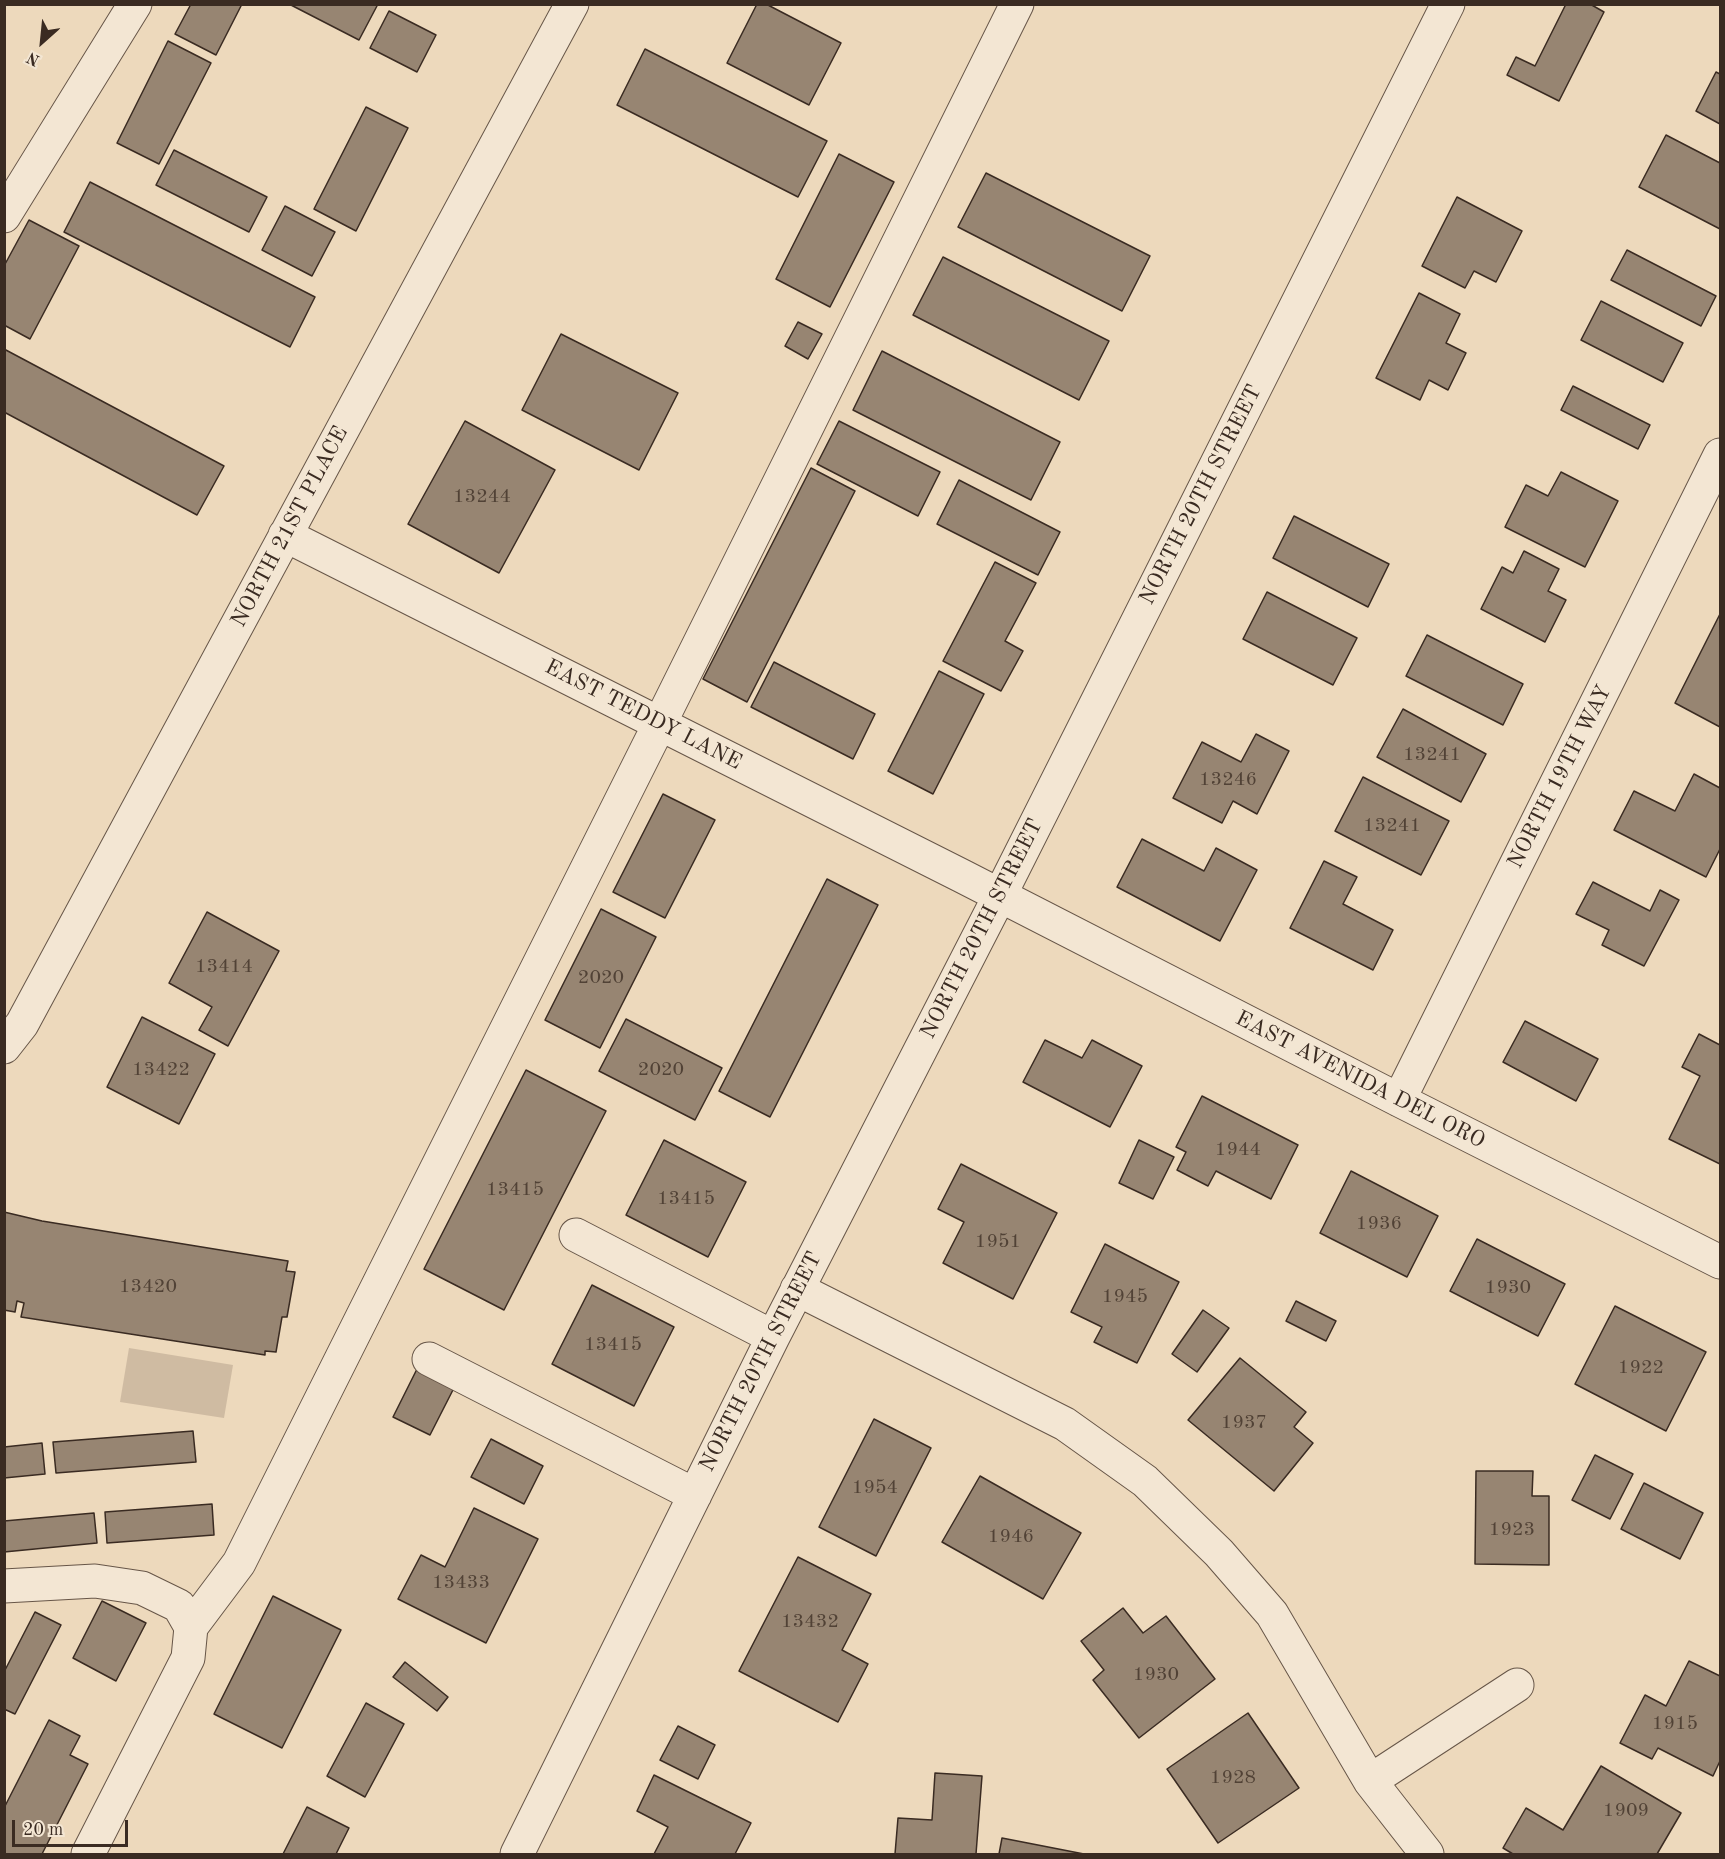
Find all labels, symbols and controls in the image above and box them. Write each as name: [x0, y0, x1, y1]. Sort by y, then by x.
north arrow: [12, 12, 72, 72]
text: N: [25, 48, 43, 68]
street label: NORTH 20TH STREET: [1134, 381, 1268, 609]
street label: NORTH 21ST PLACE: [226, 422, 354, 632]
house number: 13244: [453, 485, 511, 509]
street label: EAST TEDDY LANE: [540, 654, 746, 776]
street label: NORTH 19TH WAY: [1502, 681, 1618, 873]
house number: 13241: [1403, 743, 1461, 767]
house number: 13246: [1199, 768, 1257, 792]
house number: 13241: [1363, 814, 1421, 838]
street label: NORTH 20TH STREET: [915, 815, 1049, 1043]
house number: 13414: [195, 955, 253, 979]
house number: 2020: [578, 966, 624, 990]
street label: EAST AVENIDA DEL ORO: [1231, 1005, 1489, 1155]
house number: 13422: [132, 1058, 190, 1082]
house number: 2020: [638, 1058, 684, 1082]
house number: 1944: [1215, 1138, 1261, 1162]
house number: 13415: [486, 1178, 544, 1202]
house number: 13415: [657, 1187, 715, 1211]
house number: 1936: [1356, 1212, 1402, 1236]
house number: 1951: [975, 1230, 1021, 1254]
street label: NORTH 20TH STREET: [694, 1248, 828, 1476]
house number: 13420: [119, 1275, 177, 1299]
house number: 1930: [1485, 1276, 1531, 1300]
house number: 1945: [1102, 1285, 1148, 1309]
house number: 13415: [584, 1333, 642, 1357]
house number: 1922: [1618, 1356, 1664, 1380]
house number: 1937: [1221, 1411, 1267, 1435]
house number: 1954: [852, 1476, 898, 1500]
house number: 1923: [1489, 1518, 1535, 1542]
house number: 1946: [988, 1525, 1034, 1549]
house number: 13433: [432, 1571, 490, 1595]
house number: 13432: [781, 1610, 839, 1634]
house number: 1930: [1133, 1663, 1179, 1687]
house number: 1915: [1652, 1712, 1698, 1736]
house number: 1928: [1210, 1766, 1256, 1790]
house number: 1909: [1603, 1799, 1649, 1823]
scale bar: [15, 1808, 130, 1846]
text: 20 m: [23, 1821, 63, 1839]

